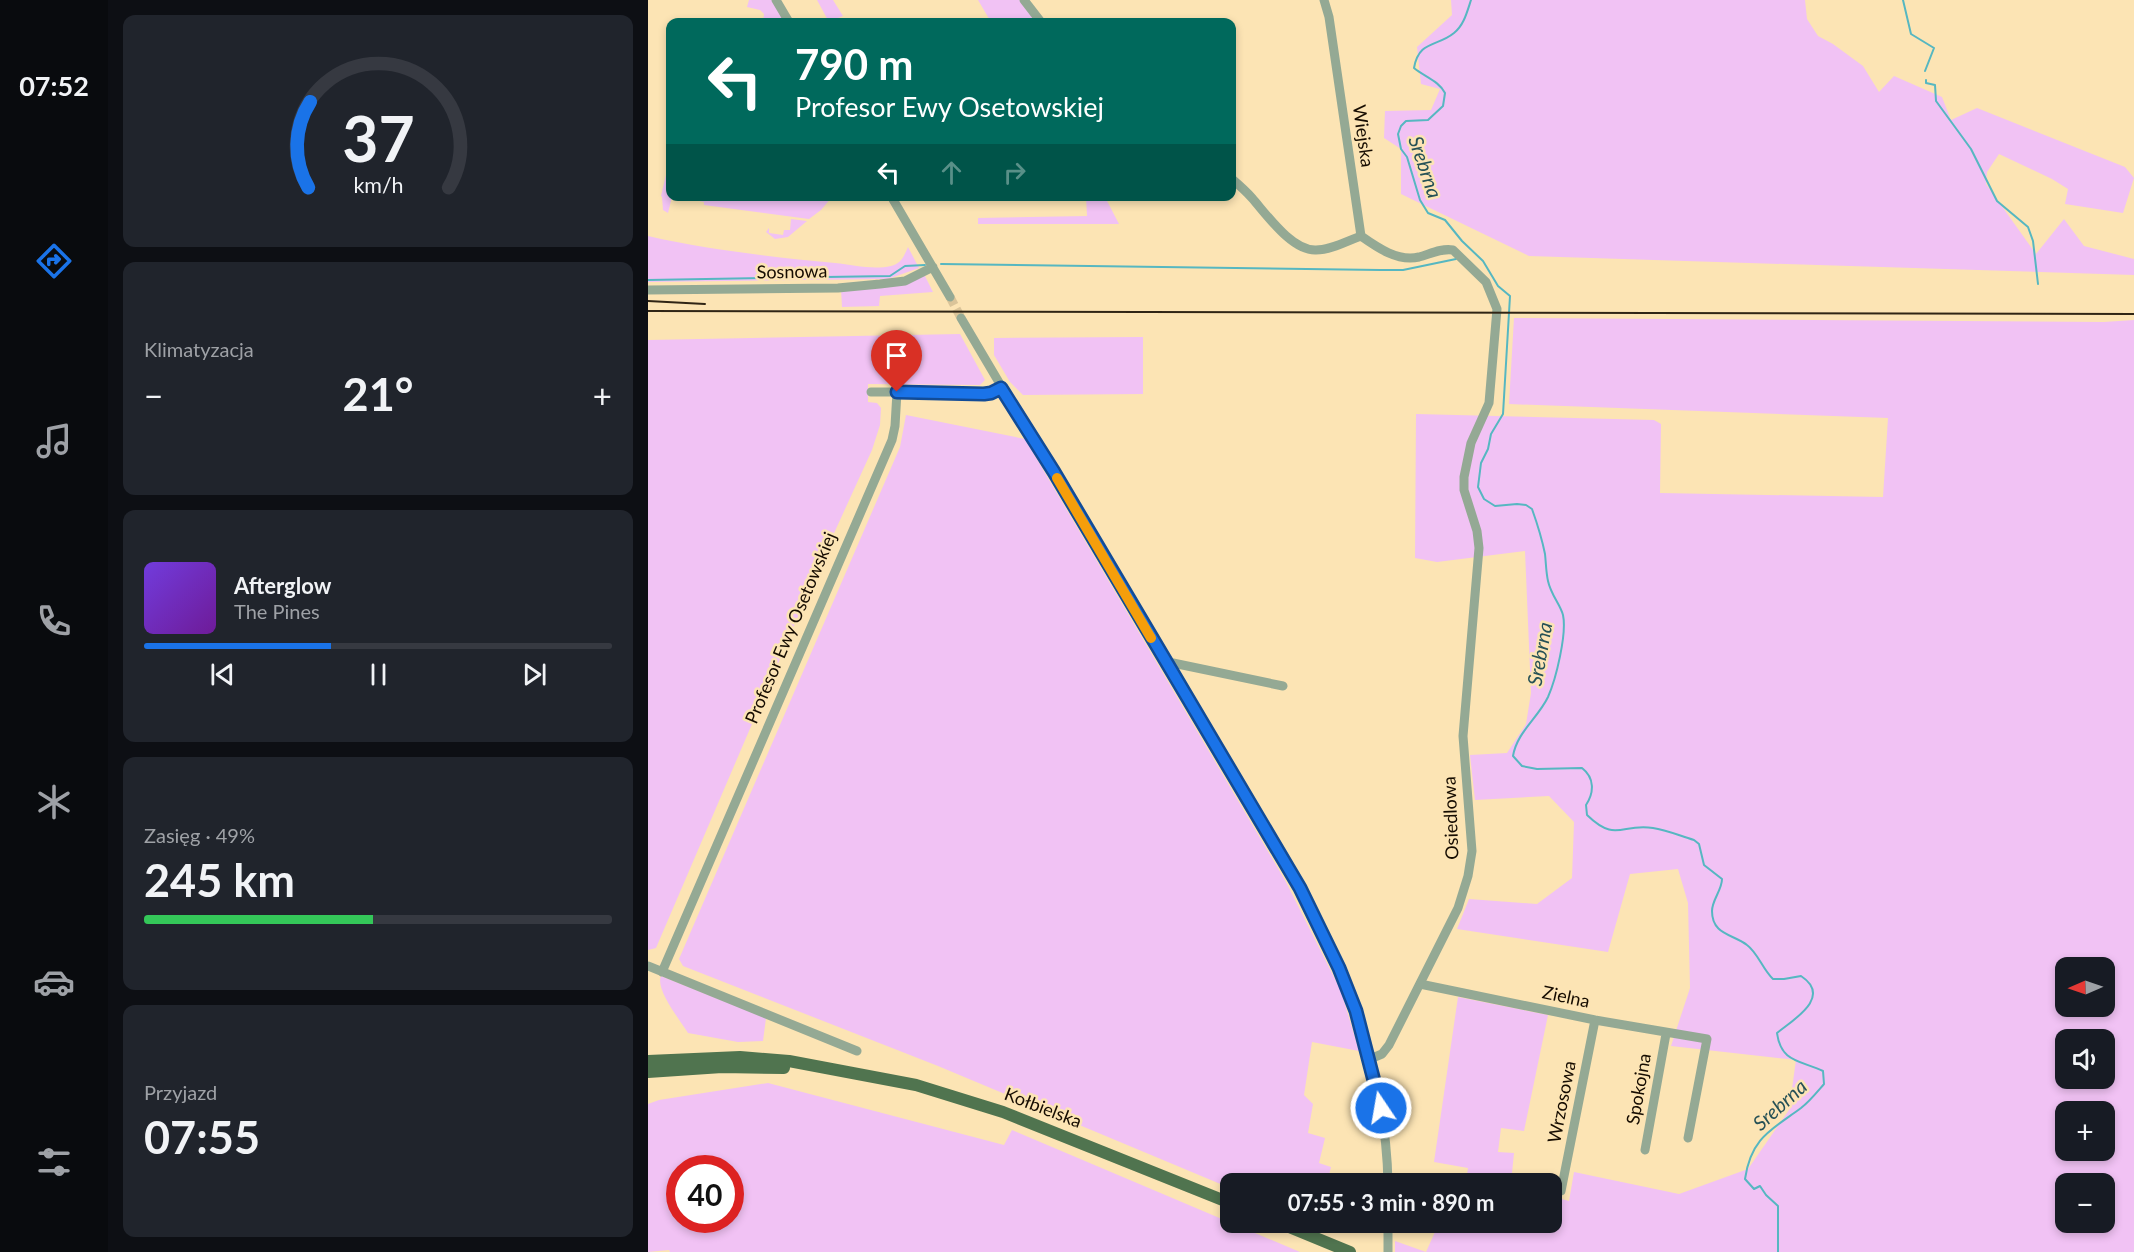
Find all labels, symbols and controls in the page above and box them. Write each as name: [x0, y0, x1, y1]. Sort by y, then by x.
text: 790 m: [795, 39, 913, 89]
icon: left: [696, 42, 774, 120]
text: 07:52: [19, 69, 89, 102]
text: Profesor Ewy Osetowskiej: [795, 90, 1104, 123]
text: 37: [342, 100, 414, 175]
street label: Wiejska: [1349, 103, 1379, 168]
water label: Srebrna: [1404, 132, 1448, 201]
icon: left: [872, 156, 905, 189]
icon: ahead: [935, 156, 968, 189]
icon: right: [998, 156, 1031, 189]
text: km/h: [353, 173, 403, 199]
icon: directions: [33, 240, 75, 282]
street label: Sosnowa: [756, 259, 828, 283]
pin: [871, 330, 922, 392]
text: Klimatyzacja: [144, 337, 254, 361]
icon: arrive: [880, 339, 913, 372]
text: 21°: [343, 367, 413, 421]
text: −: [144, 375, 163, 415]
text: +: [593, 375, 612, 415]
icon: music: [33, 420, 75, 462]
street label: Profesor Ewy Osetowskiej: [740, 529, 840, 727]
text: Afterglow: [234, 572, 331, 599]
text: The Pines: [234, 599, 320, 623]
icon: phone: [33, 600, 75, 642]
water label: Srebrna: [1522, 620, 1556, 688]
icon: previous: [206, 658, 239, 691]
icon: pause: [362, 658, 395, 691]
icon: next: [518, 658, 551, 691]
street label: Osiedlowa: [1438, 776, 1462, 860]
icon: climate: [33, 781, 75, 823]
text: Zasięg · 49%: [144, 823, 255, 847]
text: 245 km: [144, 853, 295, 907]
north arrow: [2055, 957, 2115, 1017]
map controls: [2055, 957, 2115, 1233]
icon: car: [33, 961, 75, 1003]
street label: Zielna: [1541, 980, 1592, 1012]
button: sound: [2055, 1029, 2115, 1089]
street label: Spokojna: [1621, 1051, 1655, 1126]
street label: Wrzosowa: [1542, 1059, 1580, 1145]
water label: Srebrna: [1747, 1074, 1811, 1135]
position arrow: [1349, 1076, 1413, 1140]
text: Przyjazd: [144, 1080, 217, 1104]
street label: Kołbielska: [1002, 1082, 1085, 1132]
button: +: [2055, 1101, 2115, 1161]
text: 07:55: [144, 1110, 260, 1164]
icon: filters: [33, 1141, 75, 1183]
speed limit sign: 40: [666, 1155, 744, 1233]
button: −: [2055, 1173, 2115, 1233]
text: 07:55 · 3 min · 890 m: [1288, 1189, 1494, 1216]

